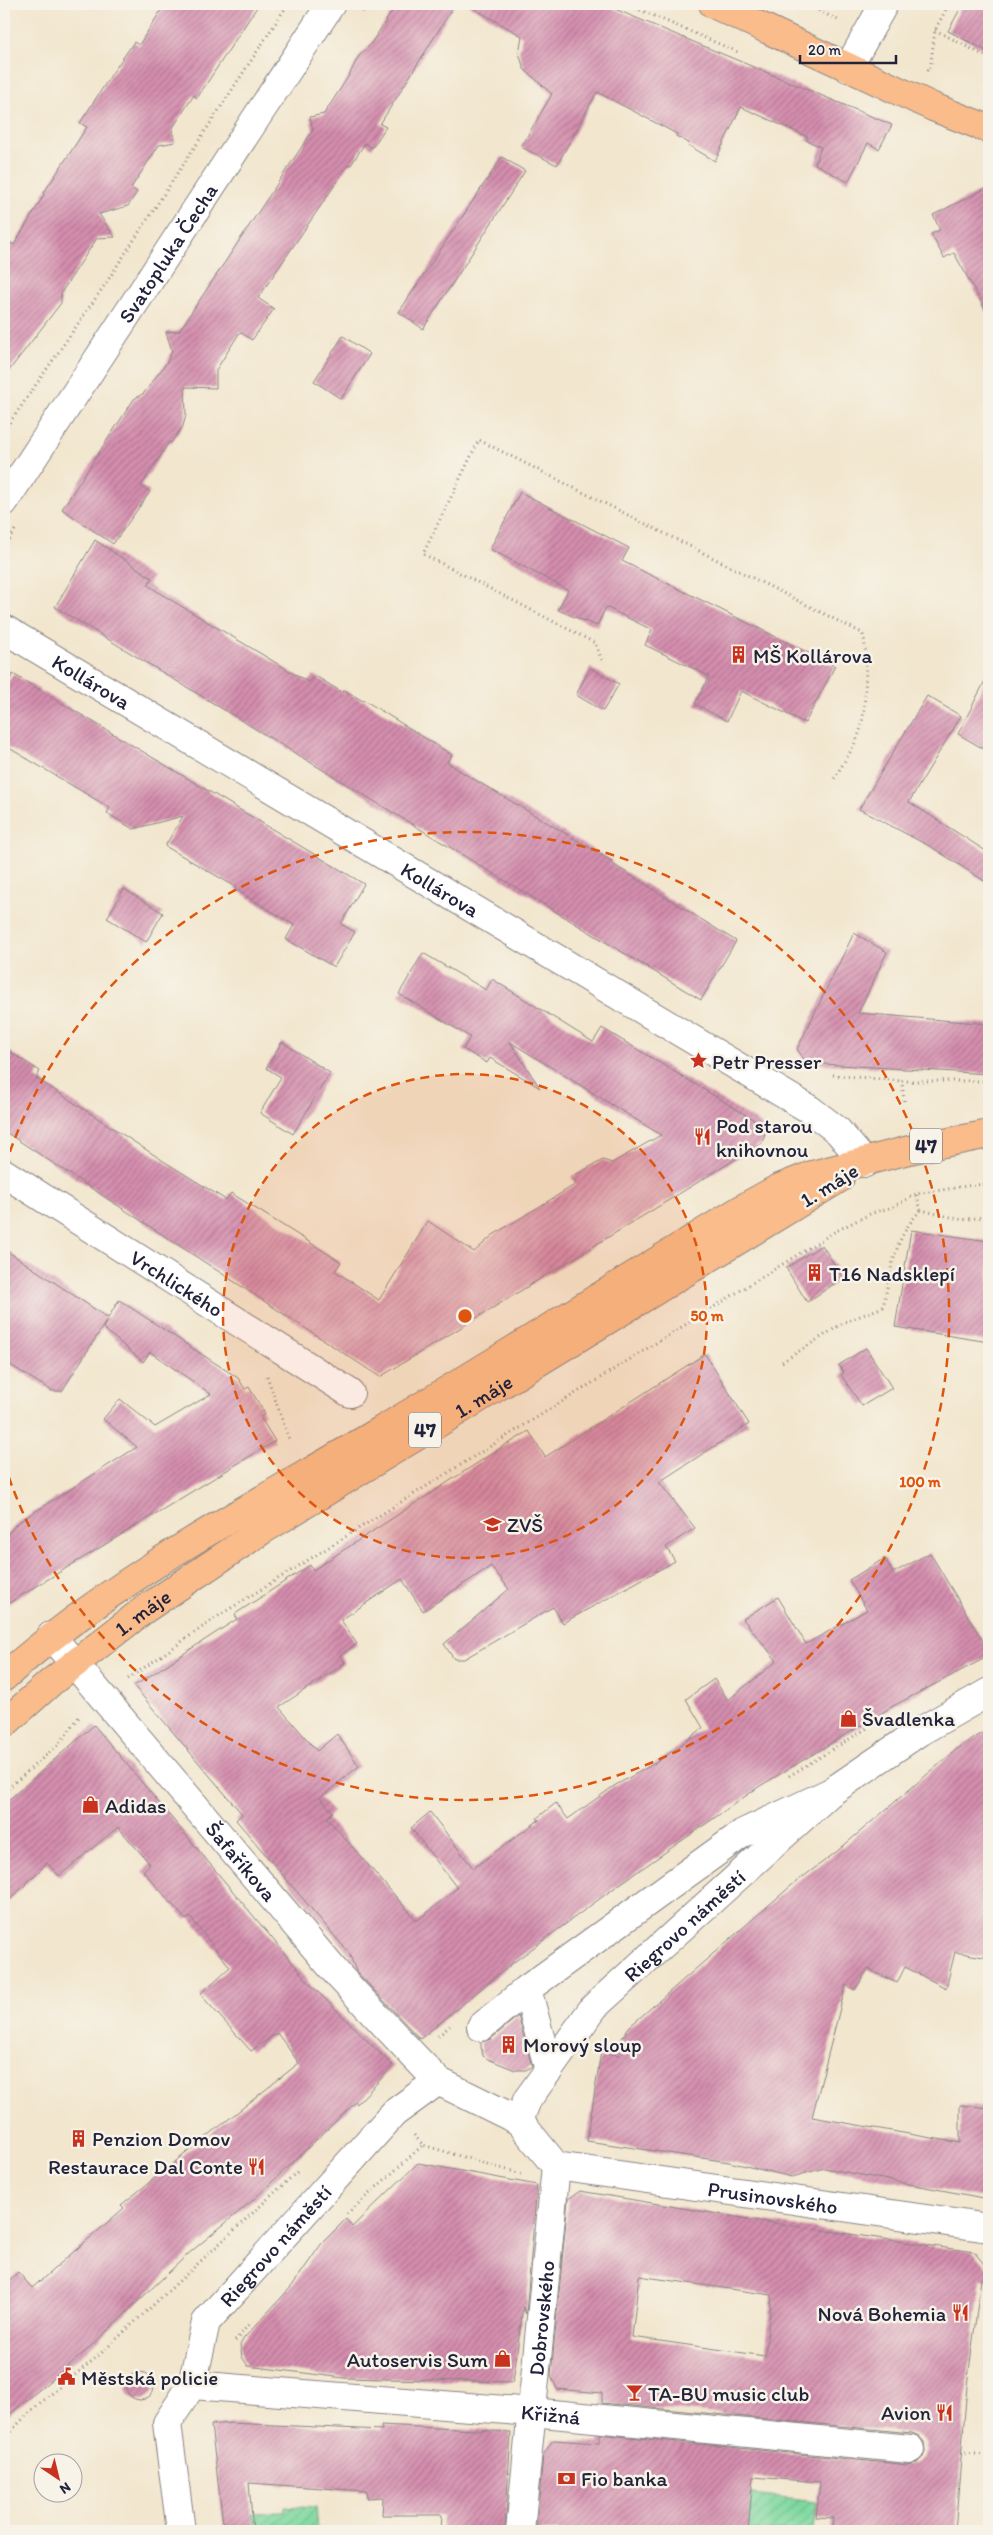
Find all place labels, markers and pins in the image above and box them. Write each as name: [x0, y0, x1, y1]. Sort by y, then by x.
place label: MŠ Kollárova: [753, 643, 873, 668]
building icon: MŠ Kollárova: [729, 645, 749, 665]
place label: Petr Presser: [712, 1049, 822, 1074]
place icon: Petr Presser: [688, 1051, 708, 1071]
place label: Pod starou knihovnou: [716, 1113, 813, 1162]
restaurant icon: Pod starou knihovnou: [692, 1127, 712, 1147]
place label: T16 Nadsklepí: [829, 1261, 956, 1286]
building icon: T16 Nadsklepí: [805, 1263, 825, 1283]
centre of rings: [456, 1307, 474, 1325]
place label: ZVŠ: [507, 1512, 543, 1537]
school or university icon: ZVŠ: [483, 1514, 503, 1534]
place label: Švadlenka: [862, 1706, 955, 1731]
shop icon: Švadlenka: [838, 1708, 858, 1728]
place label: Adidas: [105, 1793, 166, 1818]
shop icon: Adidas: [81, 1795, 101, 1815]
place label: Morový sloup: [523, 2032, 642, 2057]
building icon: Morový sloup: [499, 2034, 519, 2054]
place label: Penzion Domov: [92, 2126, 230, 2151]
building icon: Penzion Domov: [68, 2128, 88, 2148]
place label: Restaurace Dal Conte: [48, 2154, 243, 2179]
restaurant icon: Restaurace Dal Conte: [247, 2156, 267, 2176]
place label: Nová Bohemia: [818, 2301, 946, 2326]
restaurant icon: Nová Bohemia: [950, 2303, 970, 2323]
place label: Autoservis Sum: [347, 2347, 488, 2372]
shop icon: Autoservis Sum: [492, 2349, 512, 2369]
place label: Městská policie: [81, 2365, 218, 2390]
public building icon: Městská policie: [57, 2367, 77, 2387]
place label: TA-BU music club: [648, 2381, 809, 2406]
bar icon: TA-BU music club: [624, 2383, 644, 2403]
place label: Avion: [881, 2400, 931, 2425]
restaurant icon: Avion: [935, 2402, 955, 2422]
place label: Fio banka: [581, 2466, 667, 2491]
bank icon: Fio banka: [557, 2468, 577, 2488]

